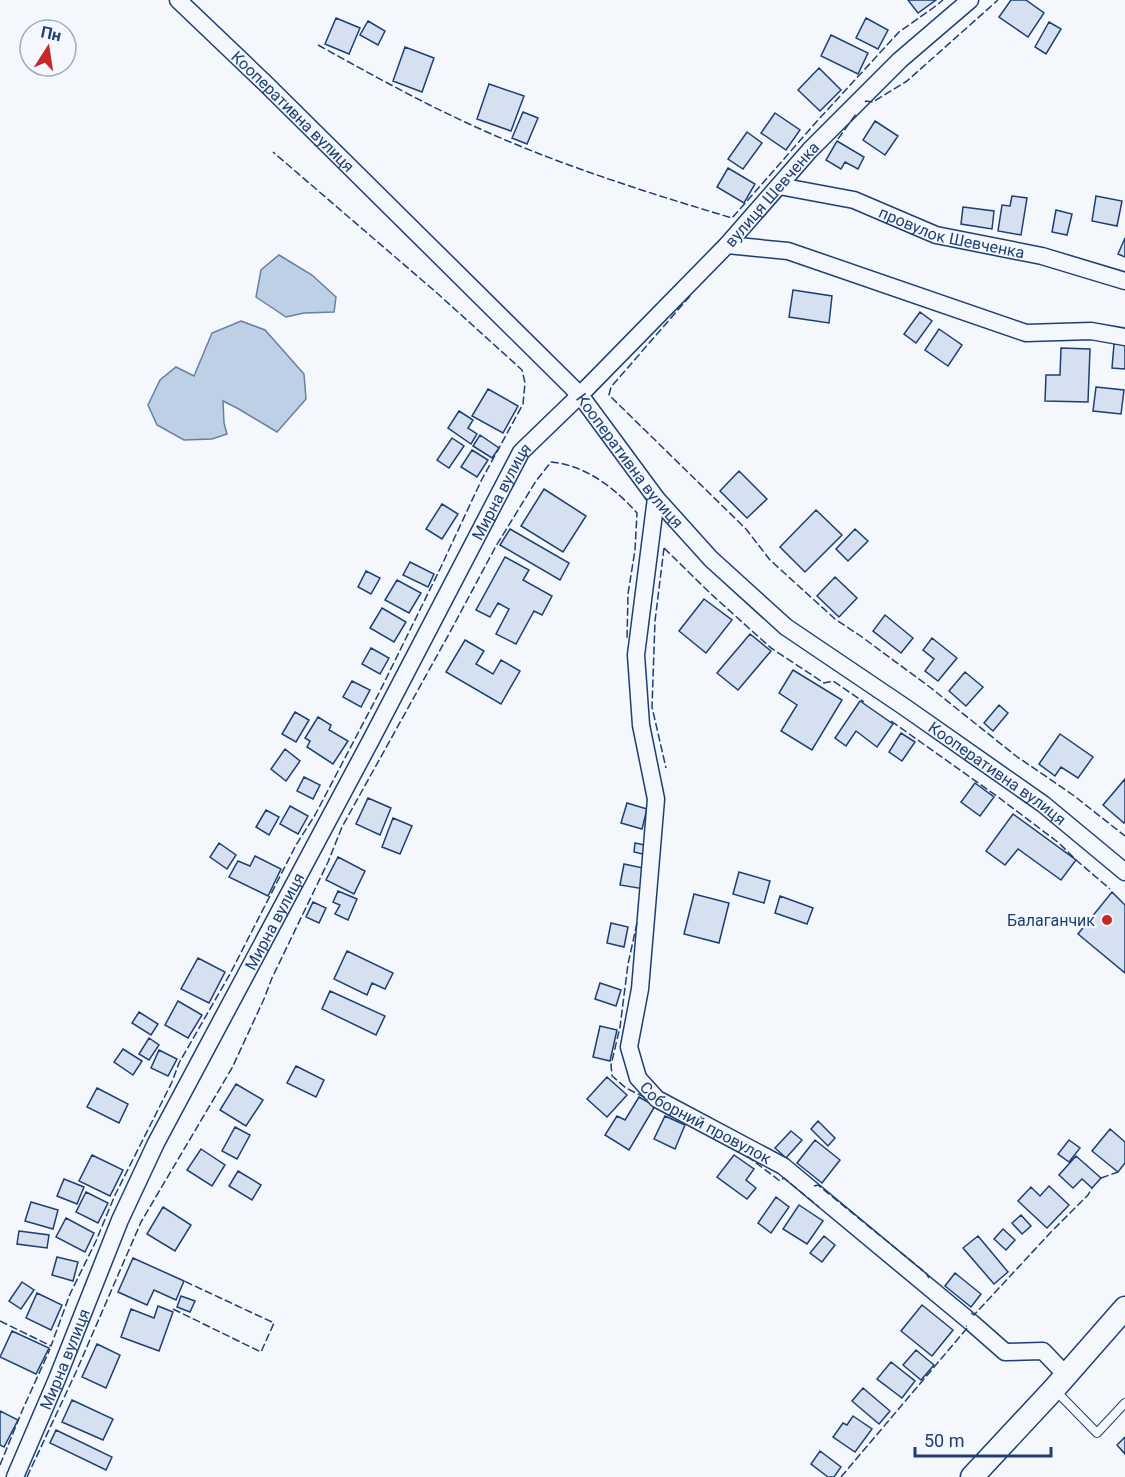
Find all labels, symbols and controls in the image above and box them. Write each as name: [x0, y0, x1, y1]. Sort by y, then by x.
north arrow: [18, 18, 78, 78]
text: Пн: [39, 22, 63, 45]
street label: Кооперативна вулиця: [227, 47, 358, 176]
street label: вулиця Шевченка: [721, 138, 823, 251]
street label: провулок Шевченка: [876, 203, 1026, 262]
street label: Кооперативна вулиця: [572, 390, 687, 532]
street label: Мирна вулиця: [468, 439, 535, 543]
street label: Кооперативна вулиця: [925, 718, 1070, 829]
street label: Мирна вулиця: [241, 870, 308, 973]
place label: Балаганчик: [1007, 911, 1095, 930]
marker: Балаганчик: [1100, 913, 1114, 927]
street label: Соборний провулок: [636, 1078, 775, 1168]
street label: Мирна вулиця: [36, 1306, 94, 1413]
scale bar: [915, 1420, 1052, 1458]
text: 50 m: [924, 1430, 964, 1451]

